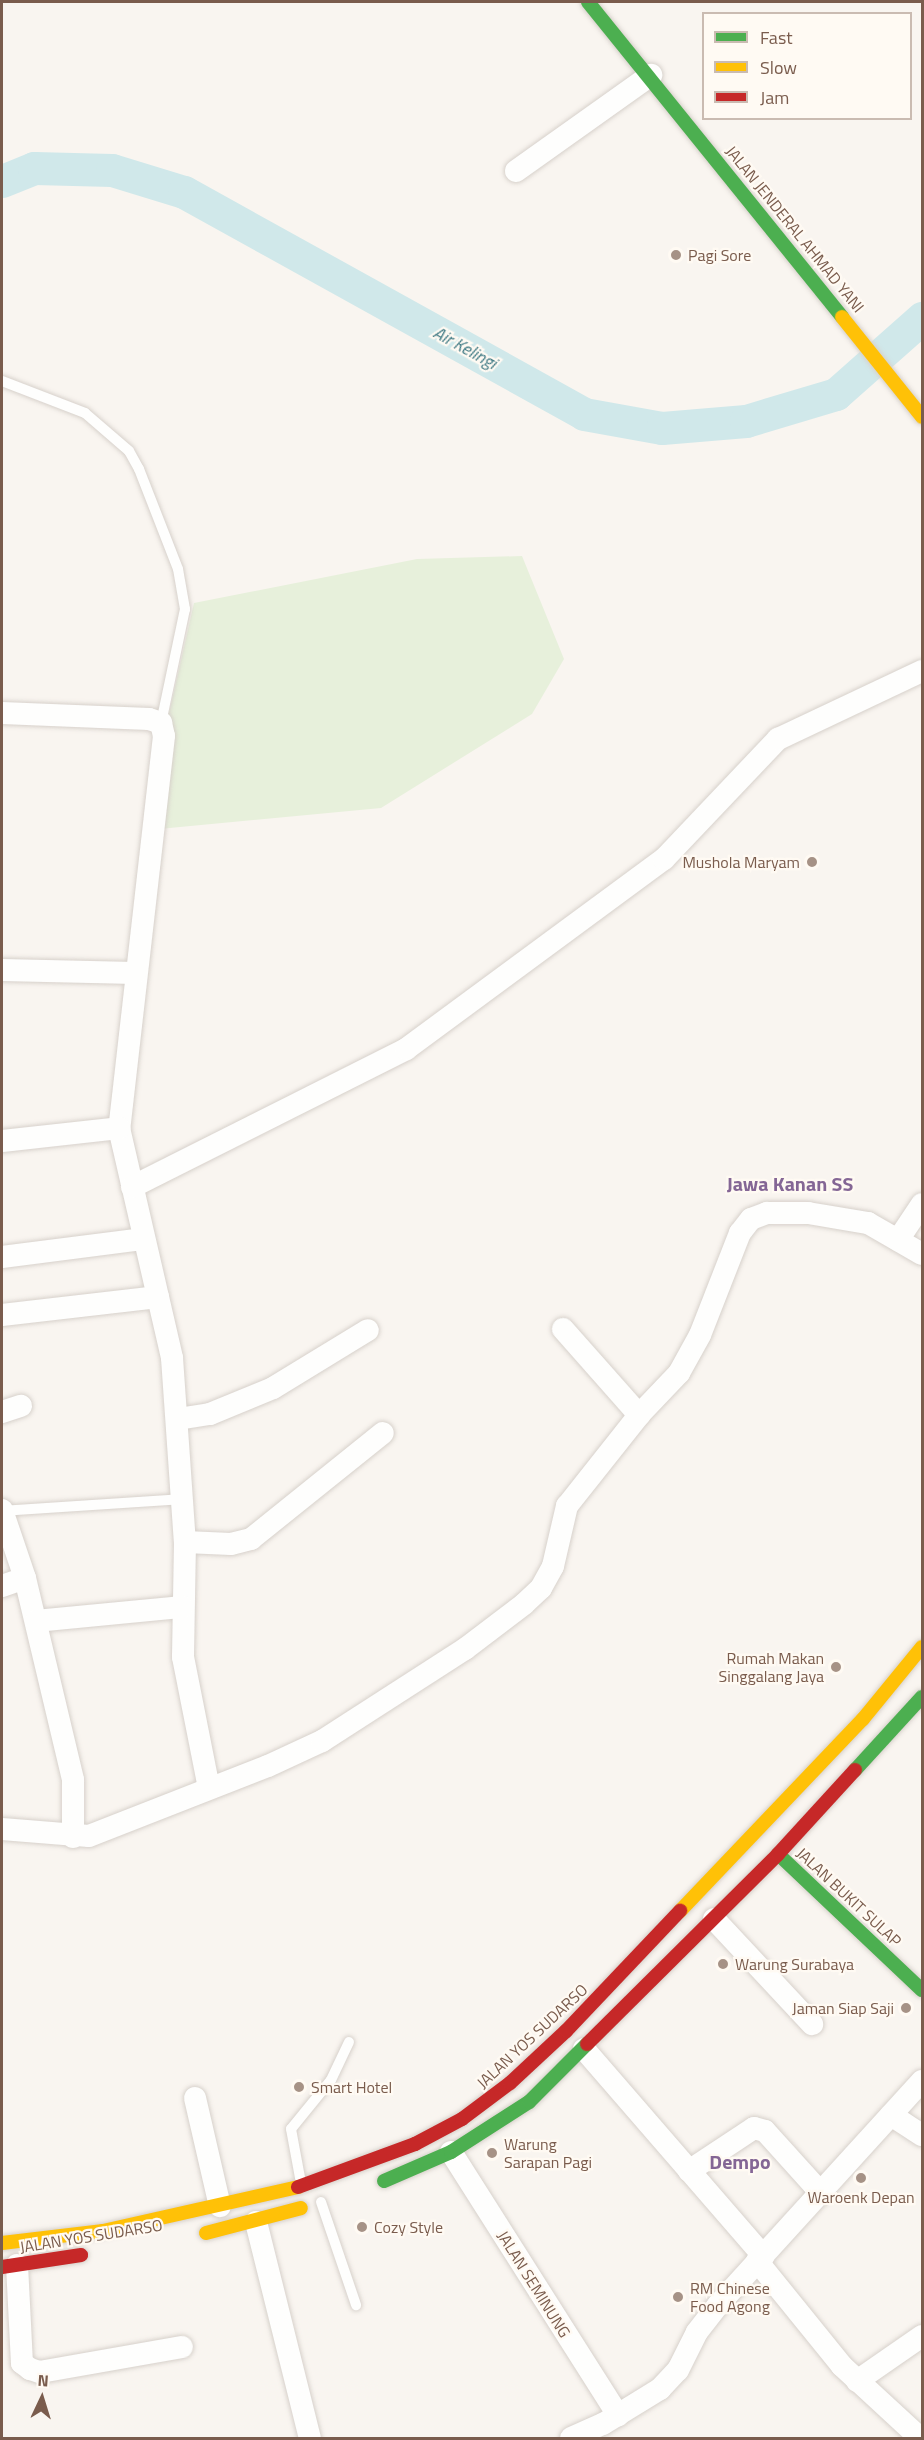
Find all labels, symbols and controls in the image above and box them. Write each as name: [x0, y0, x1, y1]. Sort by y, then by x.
legend: [702, 12, 912, 120]
text: Fast: [760, 24, 793, 51]
text: Slow: [760, 54, 797, 81]
text: Jam: [760, 84, 789, 111]
street label: JALAN JENDERAL AHMAD YANI: [722, 142, 868, 316]
place label: Pagi Sore: [688, 245, 751, 265]
marker: Pagi Sore: [669, 248, 683, 262]
water label: Air Kelingi: [429, 322, 501, 374]
place label: Mushola Maryam: [682, 852, 800, 872]
marker: Mushola Maryam: [805, 855, 819, 869]
district label: Jawa Kanan SS: [727, 1171, 853, 1195]
place label: Rumah Makan Singgalang Jaya: [719, 1648, 824, 1686]
marker: Rumah Makan Singgalang Jaya: [829, 1660, 843, 1674]
street label: JALAN BUKIT SULAP: [793, 1843, 905, 1951]
place label: Warung Surabaya: [735, 1954, 854, 1974]
marker: Warung Surabaya: [716, 1957, 730, 1971]
street label: JALAN YOS SUDARSO: [473, 1980, 591, 2092]
place label: Jaman Siap Saji: [792, 1998, 894, 2018]
marker: Jaman Siap Saji: [899, 2001, 913, 2015]
place label: Smart Hotel: [311, 2077, 392, 2097]
marker: Smart Hotel: [292, 2080, 306, 2094]
place label: Warung Sarapan Pagi: [504, 2134, 592, 2172]
marker: Warung Sarapan Pagi: [485, 2146, 499, 2160]
district label: Dempo: [709, 2149, 771, 2173]
marker: Waroenk Depan: [854, 2171, 868, 2185]
place label: Waroenk Depan: [807, 2187, 915, 2207]
street label: JALAN YOS SUDARSO: [18, 2215, 164, 2257]
place label: Cozy Style: [374, 2217, 443, 2237]
marker: Cozy Style: [355, 2220, 369, 2234]
street label: JALAN SEMINUNG: [493, 2227, 575, 2341]
place label: RM Chinese Food Agong: [690, 2278, 770, 2316]
marker: RM Chinese Food Agong: [671, 2290, 685, 2304]
north arrow: [12, 2368, 72, 2428]
text: N: [37, 2368, 50, 2392]

